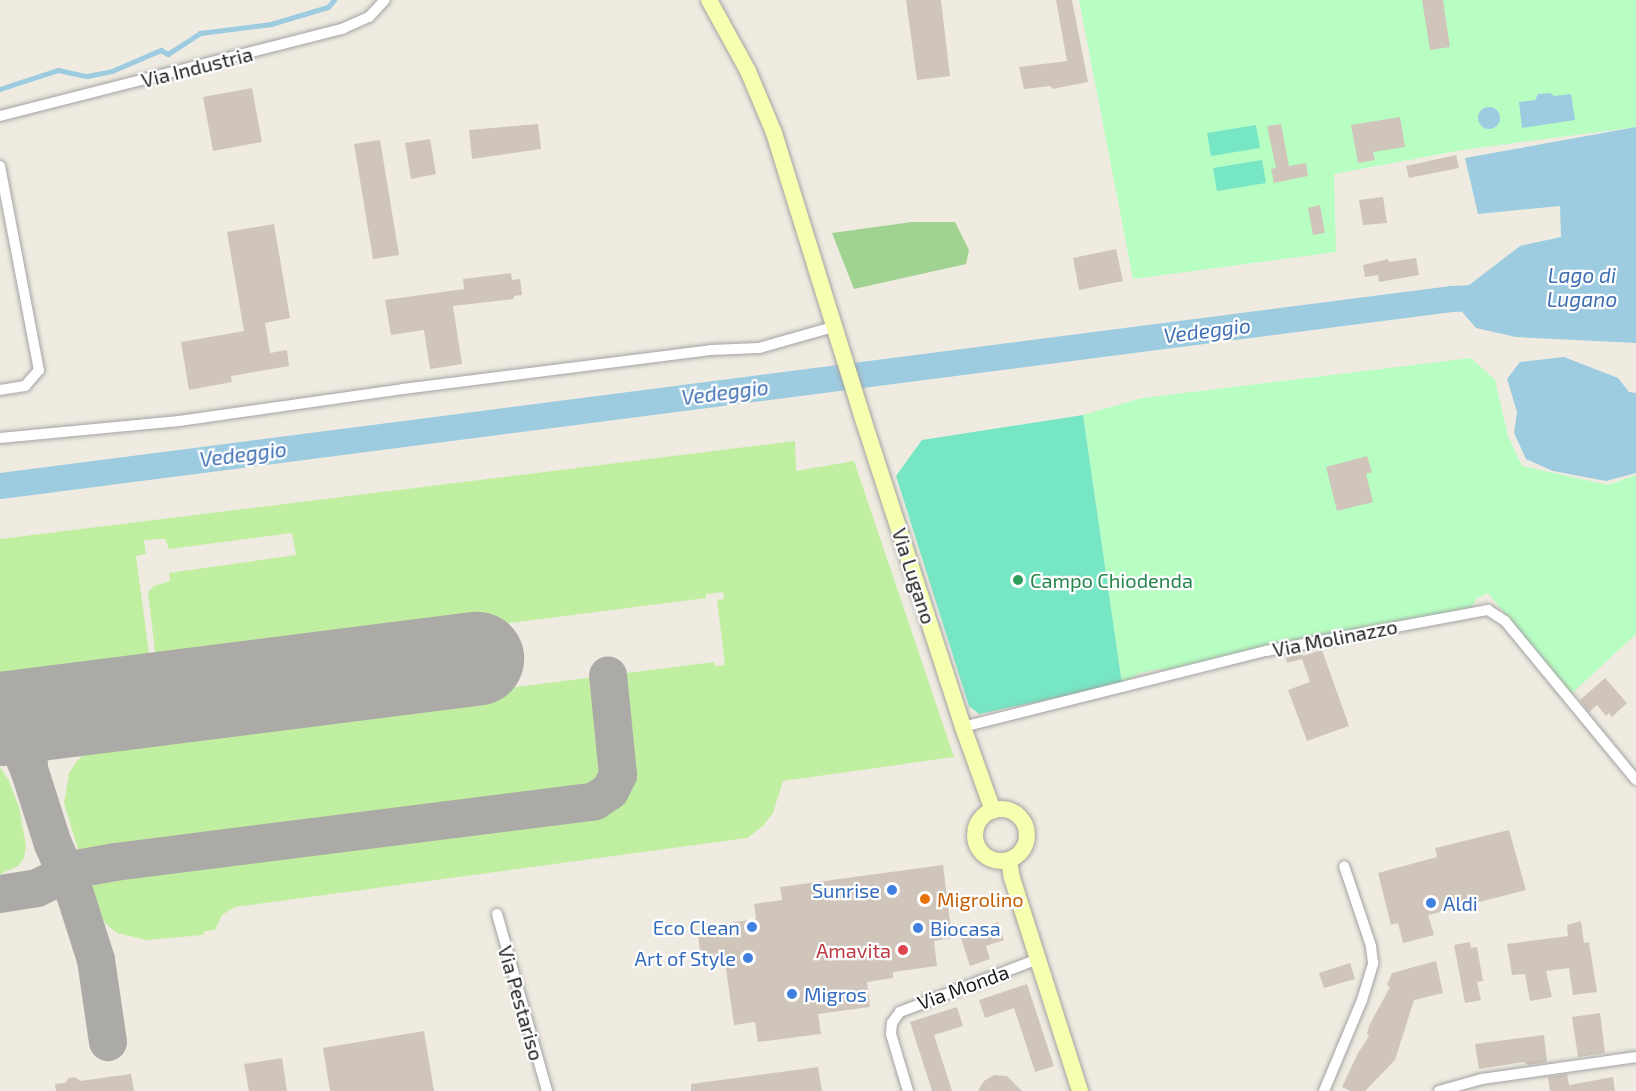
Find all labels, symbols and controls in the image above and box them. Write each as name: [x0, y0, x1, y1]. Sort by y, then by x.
street label: Via Industria: [139, 42, 255, 92]
water label: Lago di Lugano: [1547, 262, 1617, 312]
water label: Vedeggio: [1162, 312, 1252, 348]
water label: Vedeggio: [680, 374, 770, 410]
water label: Vedeggio: [198, 436, 288, 472]
street label: Via Lugano: [887, 525, 941, 627]
place label: Campo Chiodenda: [1030, 568, 1193, 592]
marker: Campo Chiodenda: [1011, 573, 1025, 587]
street label: Via Molinazzo: [1271, 614, 1399, 662]
place label: Sunrise: [812, 878, 880, 902]
marker: Sunrise: [885, 883, 899, 897]
place label: Migrolino: [937, 887, 1024, 911]
place label: Aldi: [1443, 891, 1478, 915]
marker: Migrolino: [918, 892, 932, 906]
marker: Aldi: [1424, 896, 1438, 910]
place label: Eco Clean: [653, 915, 740, 939]
place label: Biocasa: [930, 916, 1001, 940]
marker: Eco Clean: [745, 920, 759, 934]
marker: Biocasa: [911, 921, 925, 935]
place label: Amavita: [816, 938, 891, 962]
street label: Via Pestariso: [493, 943, 549, 1063]
marker: Amavita: [896, 943, 910, 957]
place label: Art of Style: [634, 946, 736, 970]
marker: Art of Style: [741, 951, 755, 965]
street label: Via Monda: [914, 959, 1012, 1015]
place label: Migros: [804, 982, 867, 1006]
marker: Migros: [785, 987, 799, 1001]

